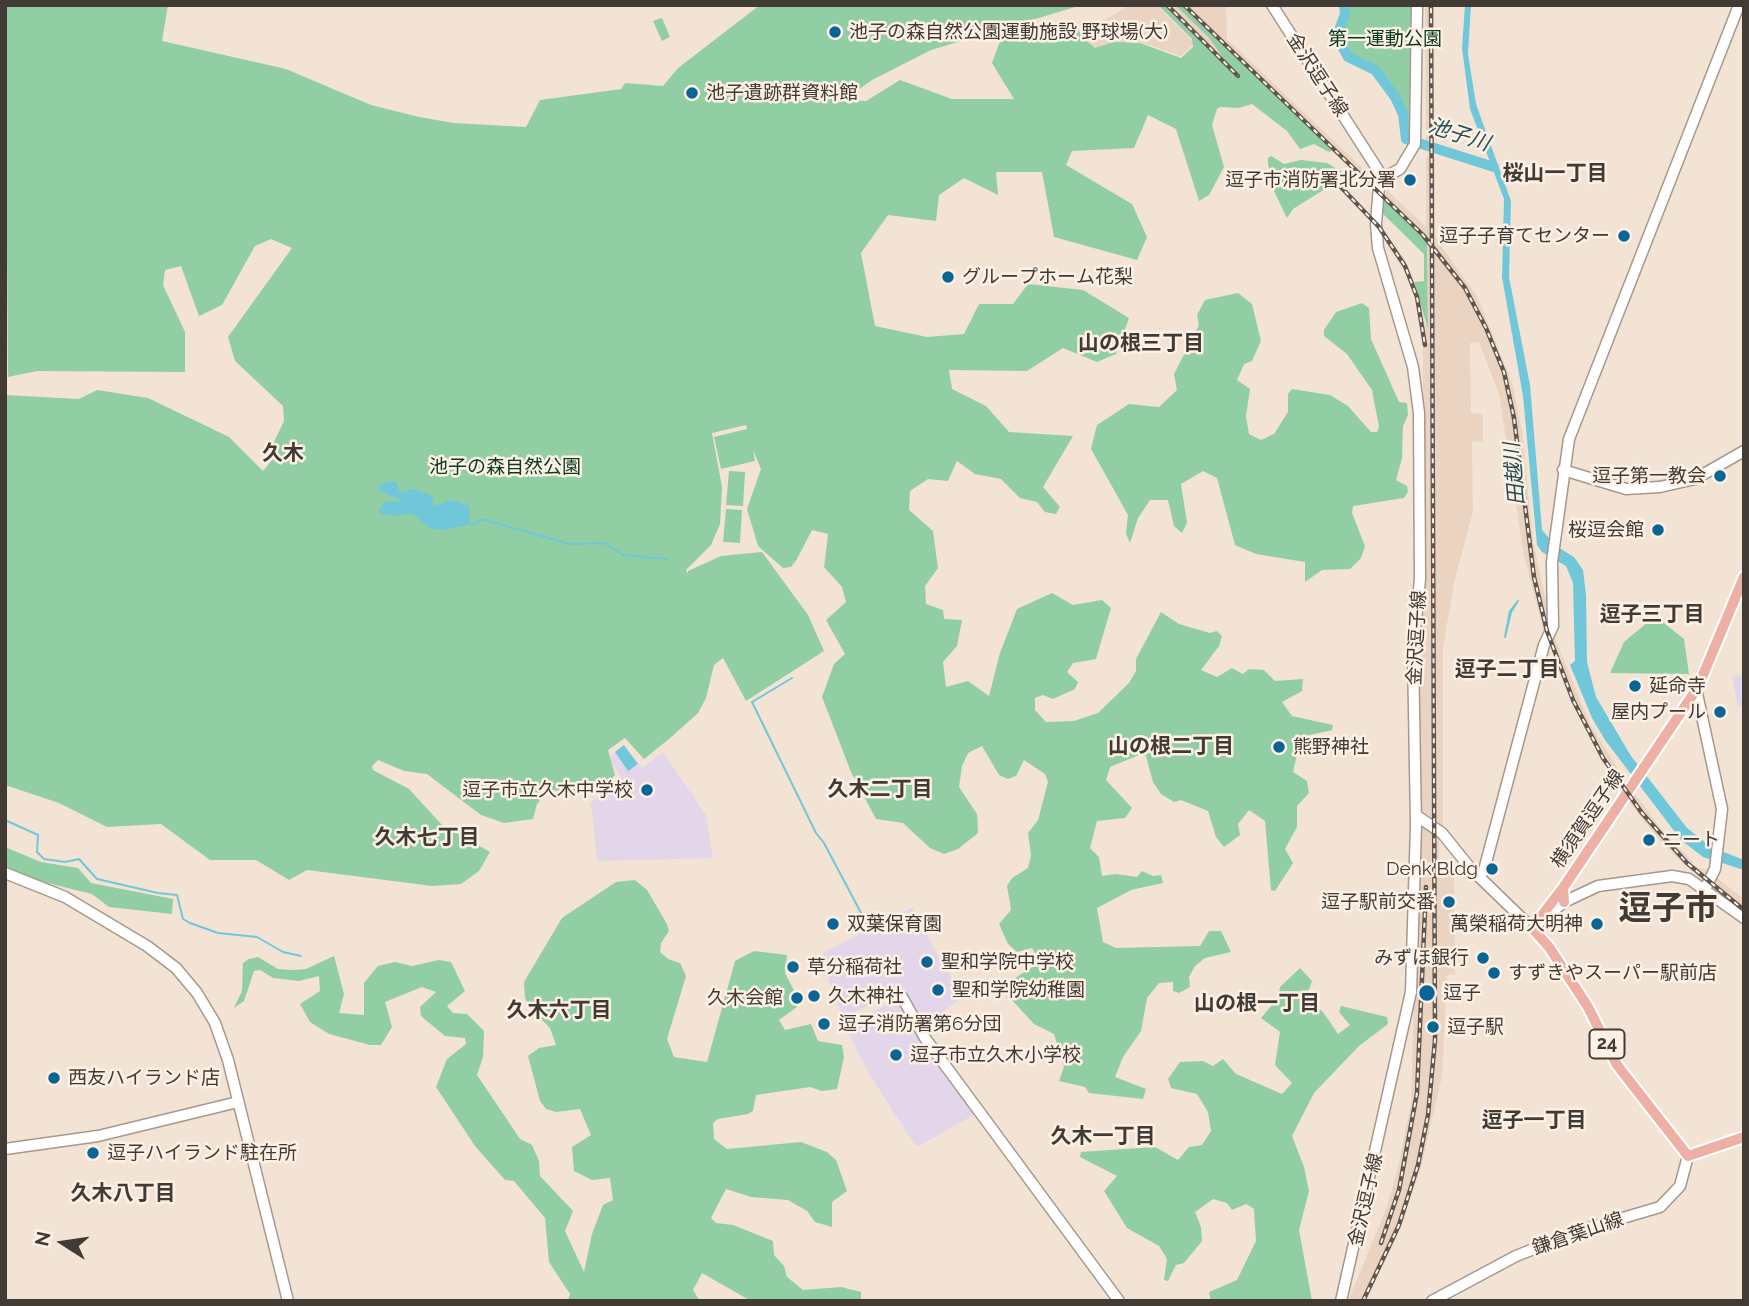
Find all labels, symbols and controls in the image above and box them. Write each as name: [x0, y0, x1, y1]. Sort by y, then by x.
place label: 池子の森自然公園運動施設 野球場(大): [849, 21, 1168, 43]
marker: 池子の森自然公園運動施設 野球場(大): [827, 24, 843, 40]
park label: 第一運動公園: [1328, 28, 1442, 50]
street label: 金沢逗子線: [1282, 29, 1352, 121]
place label: 池子遺跡群資料館: [706, 82, 858, 104]
marker: 池子遺跡群資料館: [684, 85, 700, 101]
water label: 池子川: [1425, 113, 1493, 157]
district label: 桜山一丁目: [1503, 161, 1607, 187]
place label: 逗子市消防署北分署: [1225, 169, 1396, 191]
marker: 逗子市消防署北分署: [1402, 172, 1418, 188]
place label: 逗子子育てセンター: [1439, 225, 1610, 247]
marker: 逗子子育てセンター: [1616, 228, 1632, 244]
place label: グループホーム花梨: [962, 266, 1133, 288]
marker: グループホーム花梨: [940, 269, 956, 285]
district label: 山の根三丁目: [1078, 331, 1204, 357]
district label: 久木: [262, 441, 304, 467]
water label: 田越川: [1500, 442, 1530, 506]
park label: 池子の森自然公園: [429, 456, 581, 478]
place label: 逗子第一教会: [1592, 465, 1706, 487]
marker: 逗子第一教会: [1712, 468, 1728, 484]
place label: 桜逗会館: [1568, 519, 1644, 541]
marker: 桜逗会館: [1650, 522, 1666, 538]
street label: 金沢逗子線: [1403, 590, 1431, 686]
district label: 逗子三丁目: [1600, 602, 1704, 628]
district label: 逗子二丁目: [1455, 657, 1559, 683]
place label: 延命寺: [1649, 675, 1706, 697]
marker: 延命寺: [1627, 678, 1643, 694]
place label: 屋内プール: [1611, 701, 1706, 723]
marker: 屋内プール: [1712, 704, 1728, 720]
district label: 山の根二丁目: [1108, 734, 1234, 760]
place label: 熊野神社: [1293, 736, 1369, 758]
marker: 熊野神社: [1271, 739, 1287, 755]
street label: 横須賀逗子線: [1547, 765, 1629, 873]
district label: 久木二丁目: [828, 777, 932, 803]
place label: 逗子市立久木中学校: [462, 779, 633, 801]
marker: 逗子市立久木中学校: [639, 782, 655, 798]
district label: 久木七丁目: [375, 825, 479, 851]
place label: ニート: [1663, 829, 1720, 851]
marker: ニート: [1641, 832, 1657, 848]
place label: Denk Bldg: [1386, 858, 1478, 880]
marker: Denk Bldg: [1484, 861, 1500, 877]
district label: 逗子市: [1619, 889, 1717, 929]
place label: 逗子駅前交番: [1321, 891, 1435, 913]
marker: 逗子駅前交番: [1441, 894, 1457, 910]
place label: 双葉保育園: [847, 913, 942, 935]
place label: 萬榮稲荷大明神: [1450, 913, 1583, 935]
marker: 双葉保育園: [825, 916, 841, 932]
marker: 萬榮稲荷大明神: [1589, 916, 1605, 932]
place label: みずほ銀行: [1374, 947, 1469, 969]
marker: みずほ銀行: [1475, 950, 1491, 966]
place label: 聖和学院中学校: [941, 951, 1074, 973]
marker: 聖和学院中学校: [919, 954, 935, 970]
place label: 草分稲荷社: [807, 956, 902, 978]
marker: 草分稲荷社: [785, 959, 801, 975]
place label: すずきやスーパー駅前店: [1508, 962, 1717, 984]
marker: すずきやスーパー駅前店: [1486, 965, 1502, 981]
place label: 聖和学院幼稚園: [952, 979, 1085, 1001]
marker: 聖和学院幼稚園: [930, 982, 946, 998]
place label: 逗子: [1443, 982, 1481, 1004]
marker: 逗子: [1417, 983, 1437, 1003]
place label: 久木神社: [828, 985, 904, 1007]
place label: 久木会館: [707, 987, 783, 1009]
marker: 久木神社: [806, 988, 822, 1004]
marker: 久木会館: [789, 990, 805, 1006]
district label: 山の根一丁目: [1194, 991, 1320, 1017]
district label: 久木六丁目: [507, 998, 611, 1024]
place label: 逗子消防署第6分団: [838, 1013, 1001, 1035]
marker: 逗子消防署第6分団: [816, 1016, 832, 1032]
place label: 逗子駅: [1447, 1016, 1504, 1038]
marker: 逗子駅: [1425, 1019, 1441, 1035]
road number: 24: [1590, 1030, 1624, 1058]
place label: 逗子市立久木小学校: [910, 1044, 1081, 1066]
marker: 逗子市立久木小学校: [888, 1047, 904, 1063]
place label: 西友ハイランド店: [68, 1067, 220, 1089]
marker: 西友ハイランド店: [46, 1070, 62, 1086]
district label: 逗子一丁目: [1482, 1108, 1586, 1134]
district label: 久木一丁目: [1051, 1124, 1155, 1150]
place label: 逗子ハイランド駐在所: [107, 1142, 297, 1164]
marker: 逗子ハイランド駐在所: [85, 1145, 101, 1161]
street label: 金沢逗子線: [1344, 1151, 1388, 1249]
district label: 久木八丁目: [71, 1181, 175, 1207]
north arrow: [28, 1208, 98, 1278]
street label: 鎌倉葉山線: [1529, 1208, 1627, 1260]
text: N: [30, 1229, 55, 1248]

